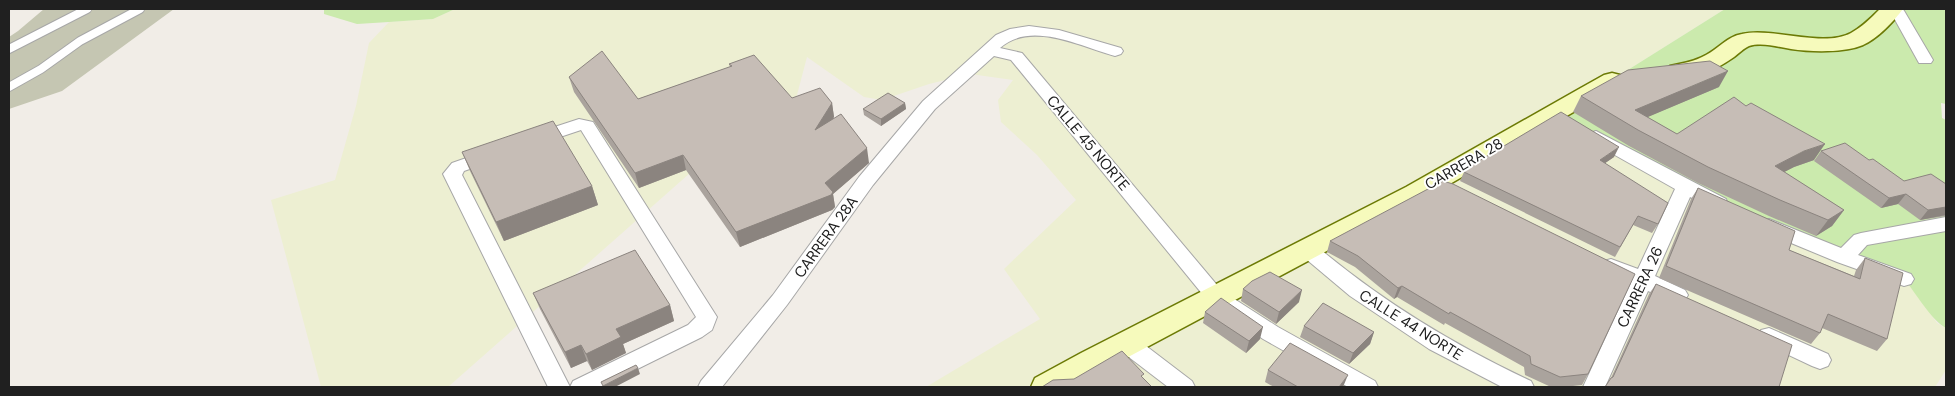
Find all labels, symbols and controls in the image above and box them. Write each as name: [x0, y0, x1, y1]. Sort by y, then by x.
street label: CALLE 45 NORTE: [1042, 91, 1134, 195]
street label: CARRERA 28: [1421, 134, 1507, 194]
street label: CARRERA 28A: [790, 192, 863, 282]
street label: CARRERA 26: [1612, 243, 1668, 331]
street label: CALLE 44 NORTE: [1355, 285, 1467, 365]

